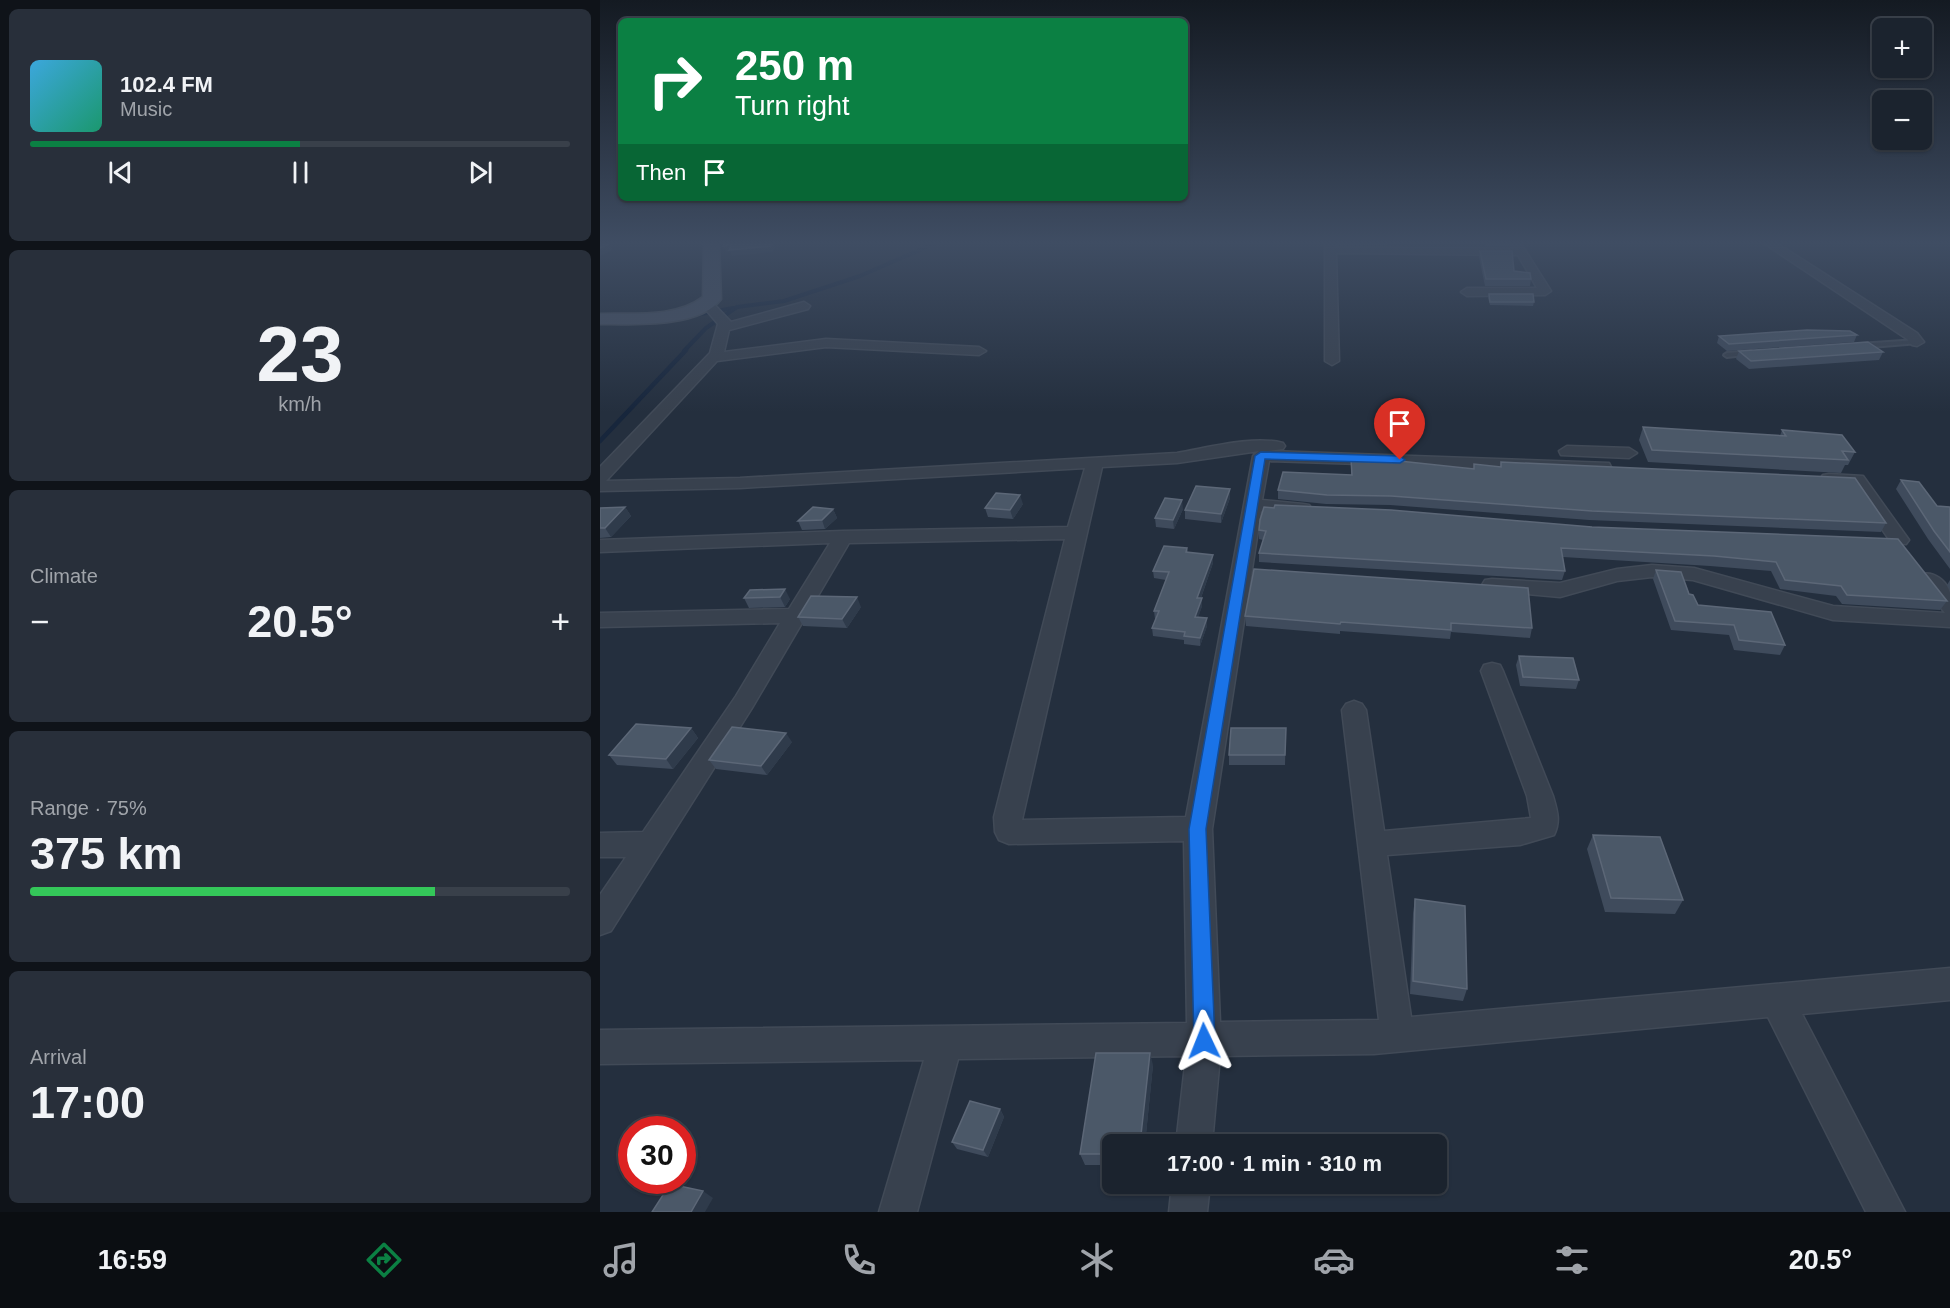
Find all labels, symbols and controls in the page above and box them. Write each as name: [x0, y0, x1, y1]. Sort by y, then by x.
map controls: [1872, 18, 1932, 150]
button: +: [1872, 18, 1932, 78]
icon: right: [636, 42, 714, 120]
text: 250 m: [735, 42, 854, 89]
text: 102.4 FM: [120, 72, 213, 97]
button: −: [1872, 90, 1932, 150]
text: Turn right: [735, 91, 850, 121]
text: Music: [120, 98, 172, 120]
icon: previous: [104, 156, 137, 189]
icon: pause: [284, 156, 317, 189]
icon: next: [464, 156, 497, 189]
icon: arrive: [698, 156, 731, 189]
text: Then: [636, 160, 686, 185]
text: 23: [257, 310, 343, 398]
text: km/h: [278, 393, 322, 415]
pin: [1374, 398, 1425, 460]
icon: arrive: [1383, 407, 1416, 440]
text: Climate: [30, 565, 98, 587]
text: 20.5°: [247, 596, 353, 647]
text: −: [30, 603, 49, 640]
text: +: [551, 603, 570, 640]
text: Range · 75%: [30, 797, 147, 819]
text: 375 km: [30, 828, 183, 879]
position arrow: [1172, 1009, 1236, 1073]
text: Arrival: [30, 1046, 87, 1068]
text: 17:00: [30, 1077, 145, 1128]
speed limit sign: 30: [618, 1116, 696, 1194]
text: 17:00 · 1 min · 310 m: [1167, 1151, 1382, 1176]
icon: directions: [363, 1239, 405, 1281]
icon: music: [600, 1239, 642, 1281]
icon: phone: [838, 1239, 880, 1281]
icon: climate: [1076, 1239, 1118, 1281]
icon: car: [1313, 1239, 1355, 1281]
icon: filters: [1551, 1239, 1593, 1281]
text: 16:59: [98, 1245, 167, 1275]
text: 20.5°: [1789, 1245, 1852, 1275]

